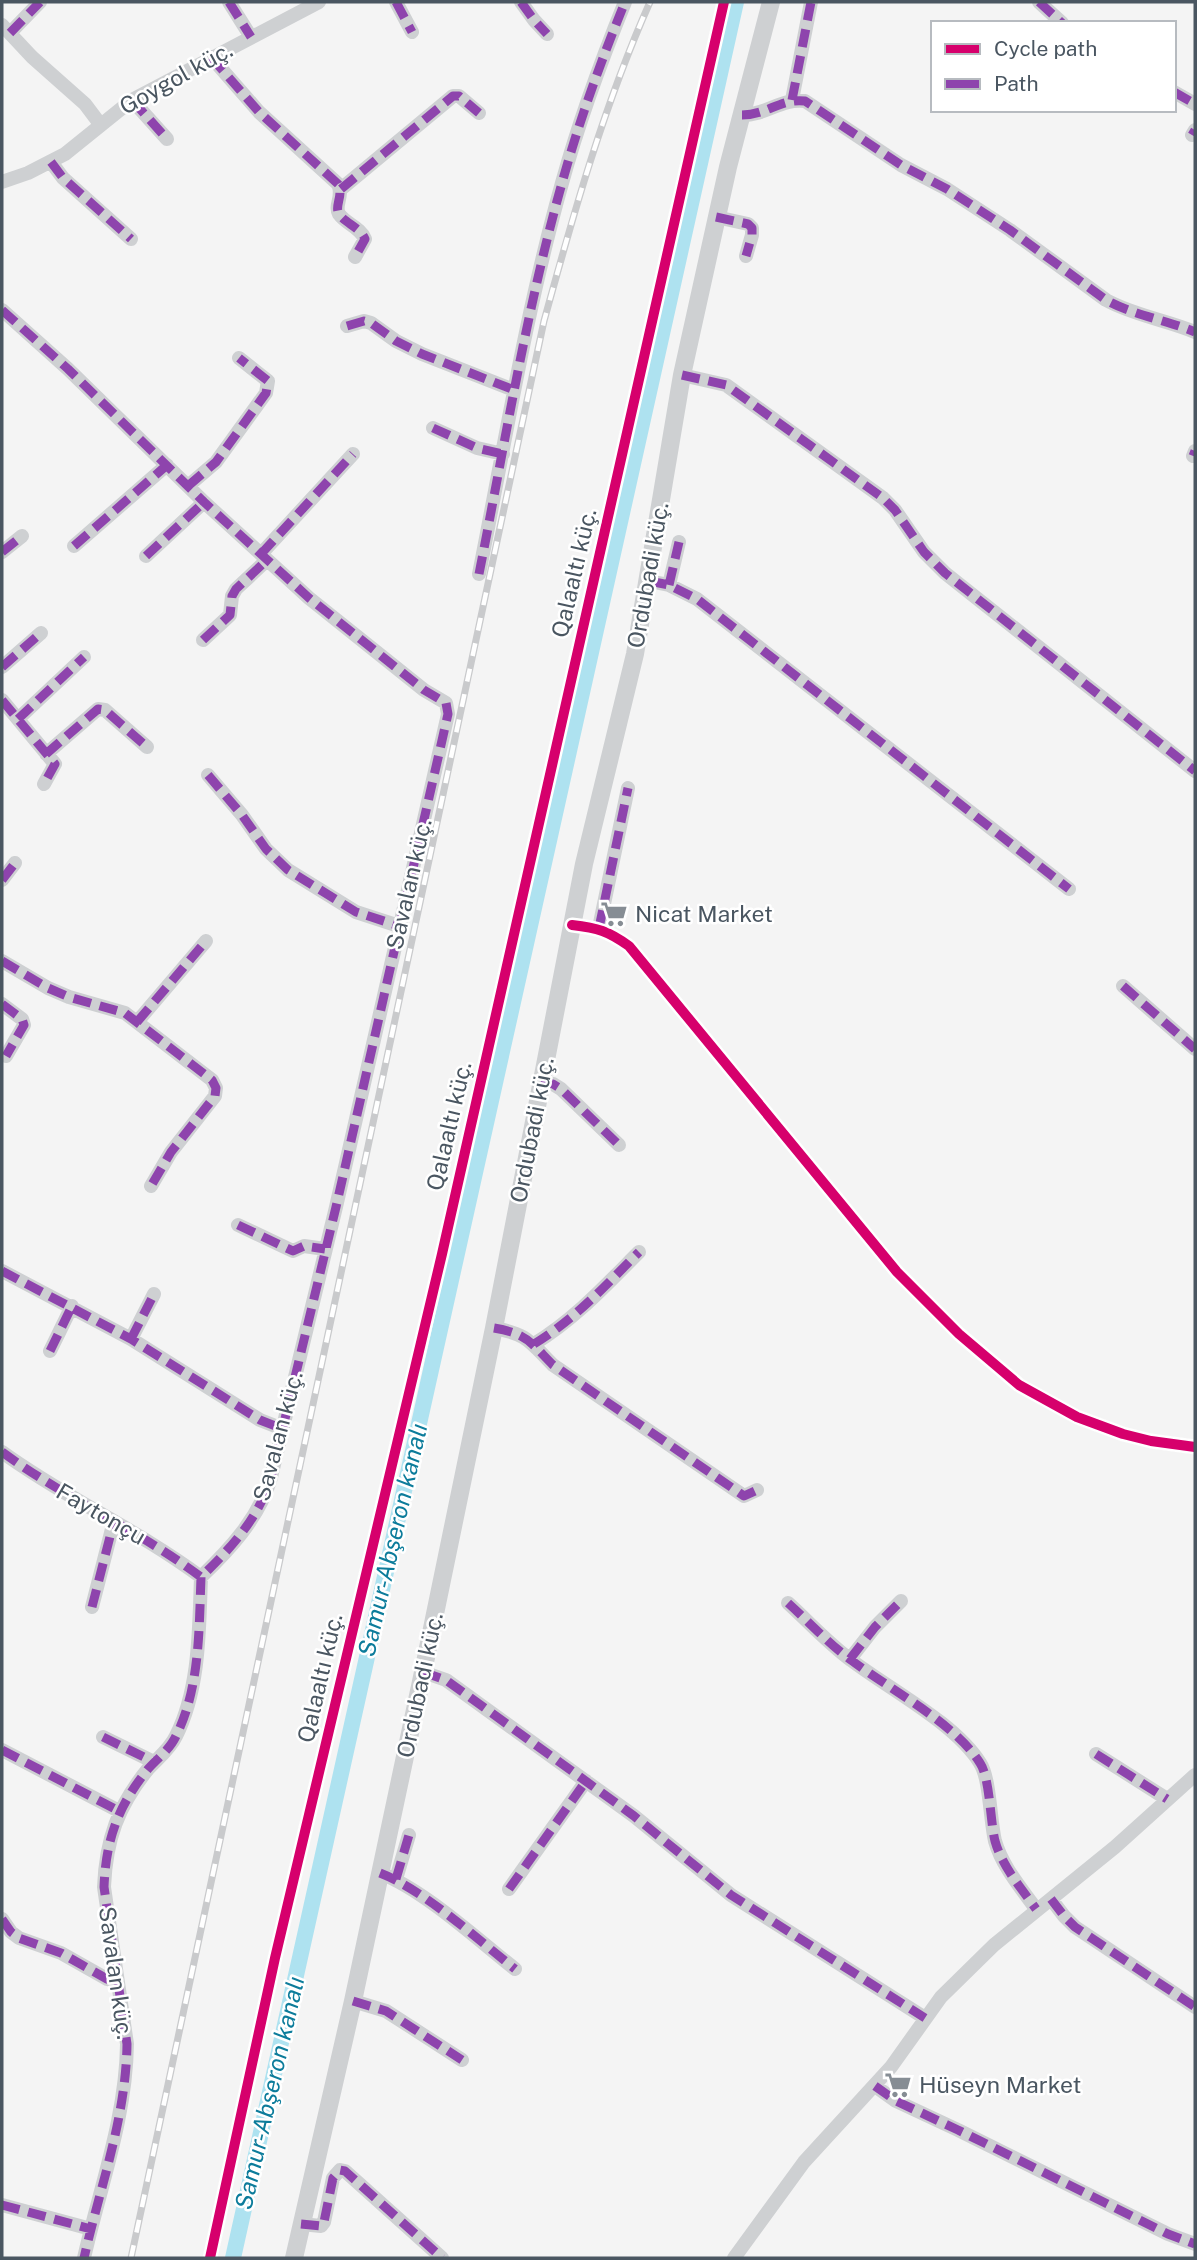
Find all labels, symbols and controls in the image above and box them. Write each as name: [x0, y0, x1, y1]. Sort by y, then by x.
legend: [931, 21, 1176, 112]
street label: Goygol küç.: [115, 36, 237, 120]
text: Cycle path: [994, 36, 1097, 61]
text: Path: [994, 71, 1039, 96]
street label: Ordubadi küç.: [621, 500, 674, 650]
street label: Qalaaltı küç.: [546, 506, 601, 640]
street label: Savalan küç.: [380, 816, 437, 952]
supermarket icon: Nicat Market: [599, 899, 629, 929]
place label: Nicat Market: [635, 900, 773, 927]
street label: Ordubadi küç.: [504, 1055, 559, 1205]
street label: Qalaaltı küç.: [421, 1059, 476, 1193]
street label: Savalan küç.: [247, 1368, 308, 1504]
water label: Samur-Abşeron kanalı: [352, 1420, 432, 1659]
street label: Faytonçu: [52, 1477, 151, 1550]
street label: Ordubadi küç.: [391, 1610, 448, 1760]
street label: Qalaaltı küç.: [292, 1611, 347, 1745]
street label: Savalan küç.: [94, 1905, 139, 2041]
water label: Samur-Abşeron kanalı: [229, 1973, 309, 2212]
supermarket icon: Hüseyn Market: [883, 2070, 913, 2100]
place label: Hüseyn Market: [919, 2071, 1081, 2098]

